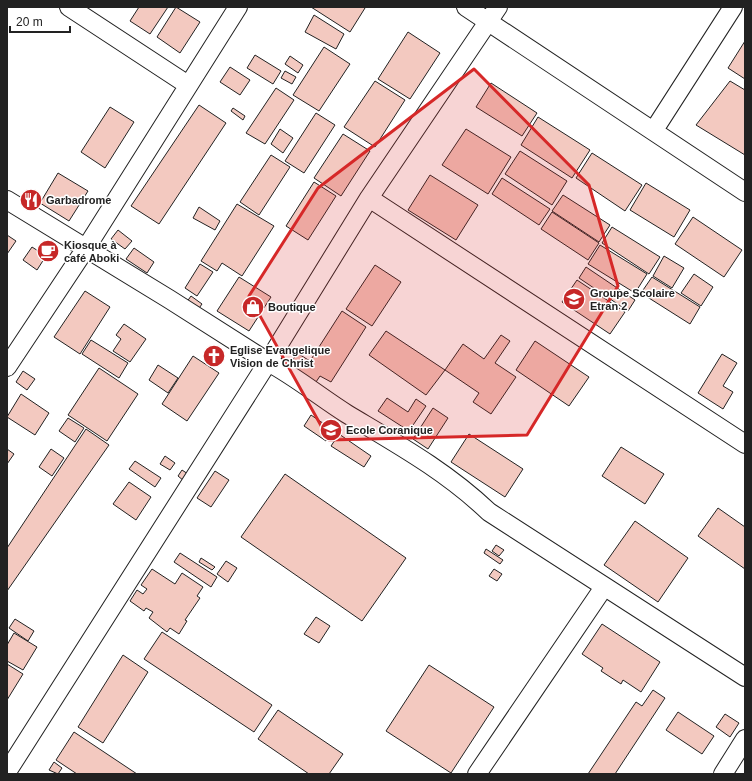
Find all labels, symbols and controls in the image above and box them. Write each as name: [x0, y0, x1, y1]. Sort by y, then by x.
scale bar: [10, 8, 70, 34]
text: 20 m: [16, 15, 43, 29]
restaurant icon: Garbadrome: [18, 187, 44, 213]
place label: Garbadrome: [46, 194, 111, 206]
cafe icon: Kiosque à café Aboki: [35, 238, 61, 264]
place label: Kiosque à café Aboki: [64, 239, 119, 264]
school or university icon: Groupe Scolaire Etran 2: [561, 286, 587, 312]
place label: Groupe Scolaire Etran 2: [590, 287, 675, 312]
shop icon: Boutique: [240, 294, 266, 320]
place label: Boutique: [268, 301, 316, 313]
church icon: Eglise Evangelique Vision de Christ: [201, 343, 227, 369]
place label: Eglise Evangelique Vision de Christ: [230, 344, 330, 369]
school or university icon: Ecole Coranique: [318, 417, 344, 443]
place label: Ecole Coranique: [346, 424, 433, 436]

